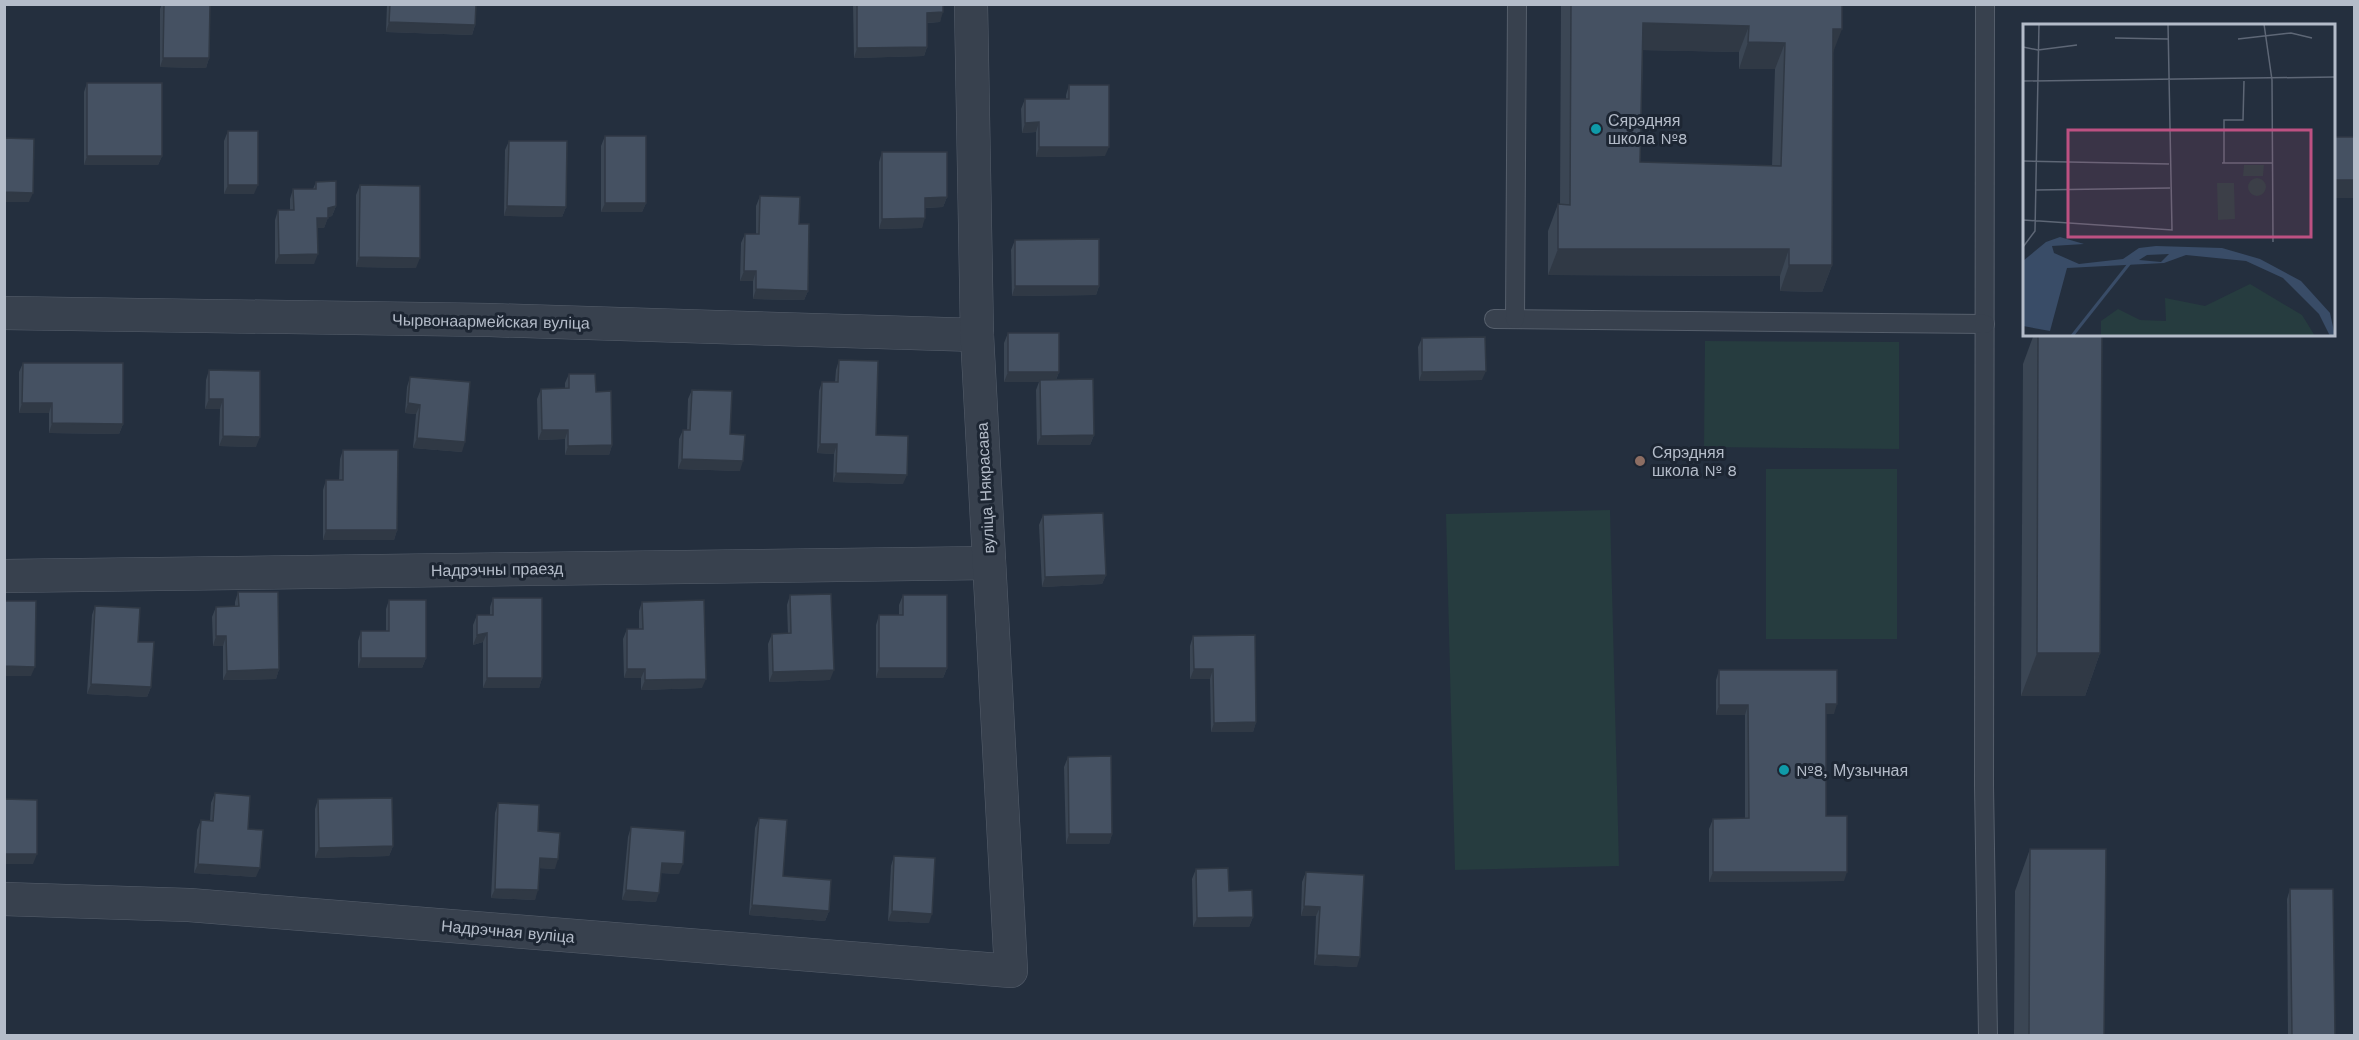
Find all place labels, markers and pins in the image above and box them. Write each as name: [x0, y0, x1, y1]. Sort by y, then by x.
place label: Сярэдняя школа №8: [1608, 111, 1688, 148]
marker: Сярэдняя школа №8: [1589, 122, 1603, 136]
place label: Сярэдняя школа № 8: [1652, 443, 1737, 480]
marker: Сярэдняя школа № 8: [1633, 454, 1647, 468]
place label: №8, Музычная: [1796, 761, 1908, 780]
marker: №8, Музычная: [1777, 763, 1791, 777]

